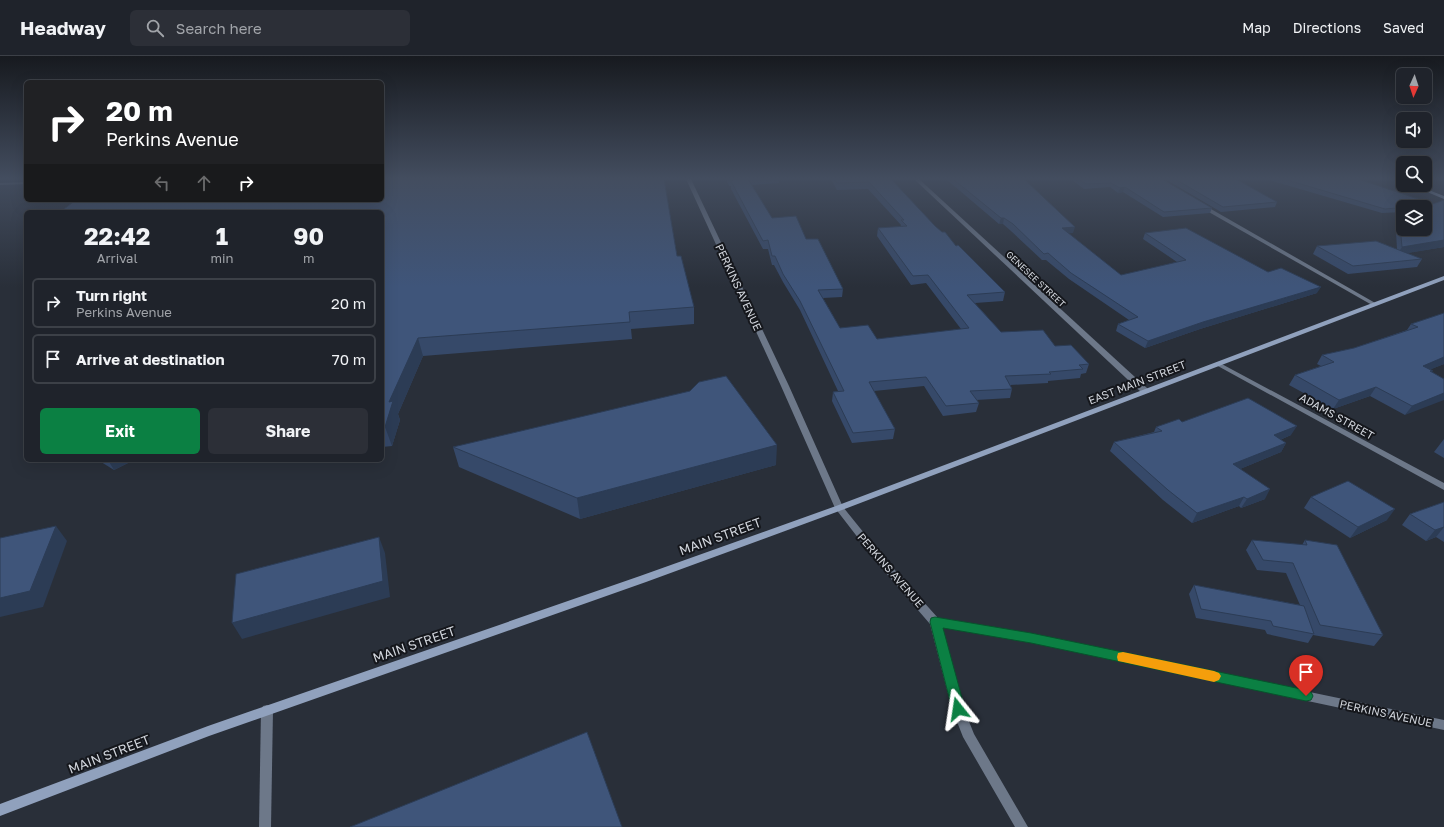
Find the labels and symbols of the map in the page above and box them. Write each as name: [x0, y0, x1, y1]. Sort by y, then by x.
north arrow: [1396, 68, 1432, 104]
street label: PERKINS AVENUE: [713, 242, 765, 333]
street label: GENESEE STREET: [1004, 249, 1068, 310]
street label: EAST MAIN STREET: [1086, 357, 1188, 407]
street label: ADAMS STREET: [1298, 390, 1377, 442]
street label: MAIN STREET: [677, 514, 763, 558]
street label: PERKINS AVENUE: [855, 530, 927, 610]
street label: MAIN STREET: [371, 622, 457, 666]
pin: [1289, 655, 1323, 696]
position arrow: [937, 688, 979, 730]
street label: PERKINS AVENUE: [1339, 697, 1434, 729]
street label: MAIN STREET: [66, 731, 152, 777]

